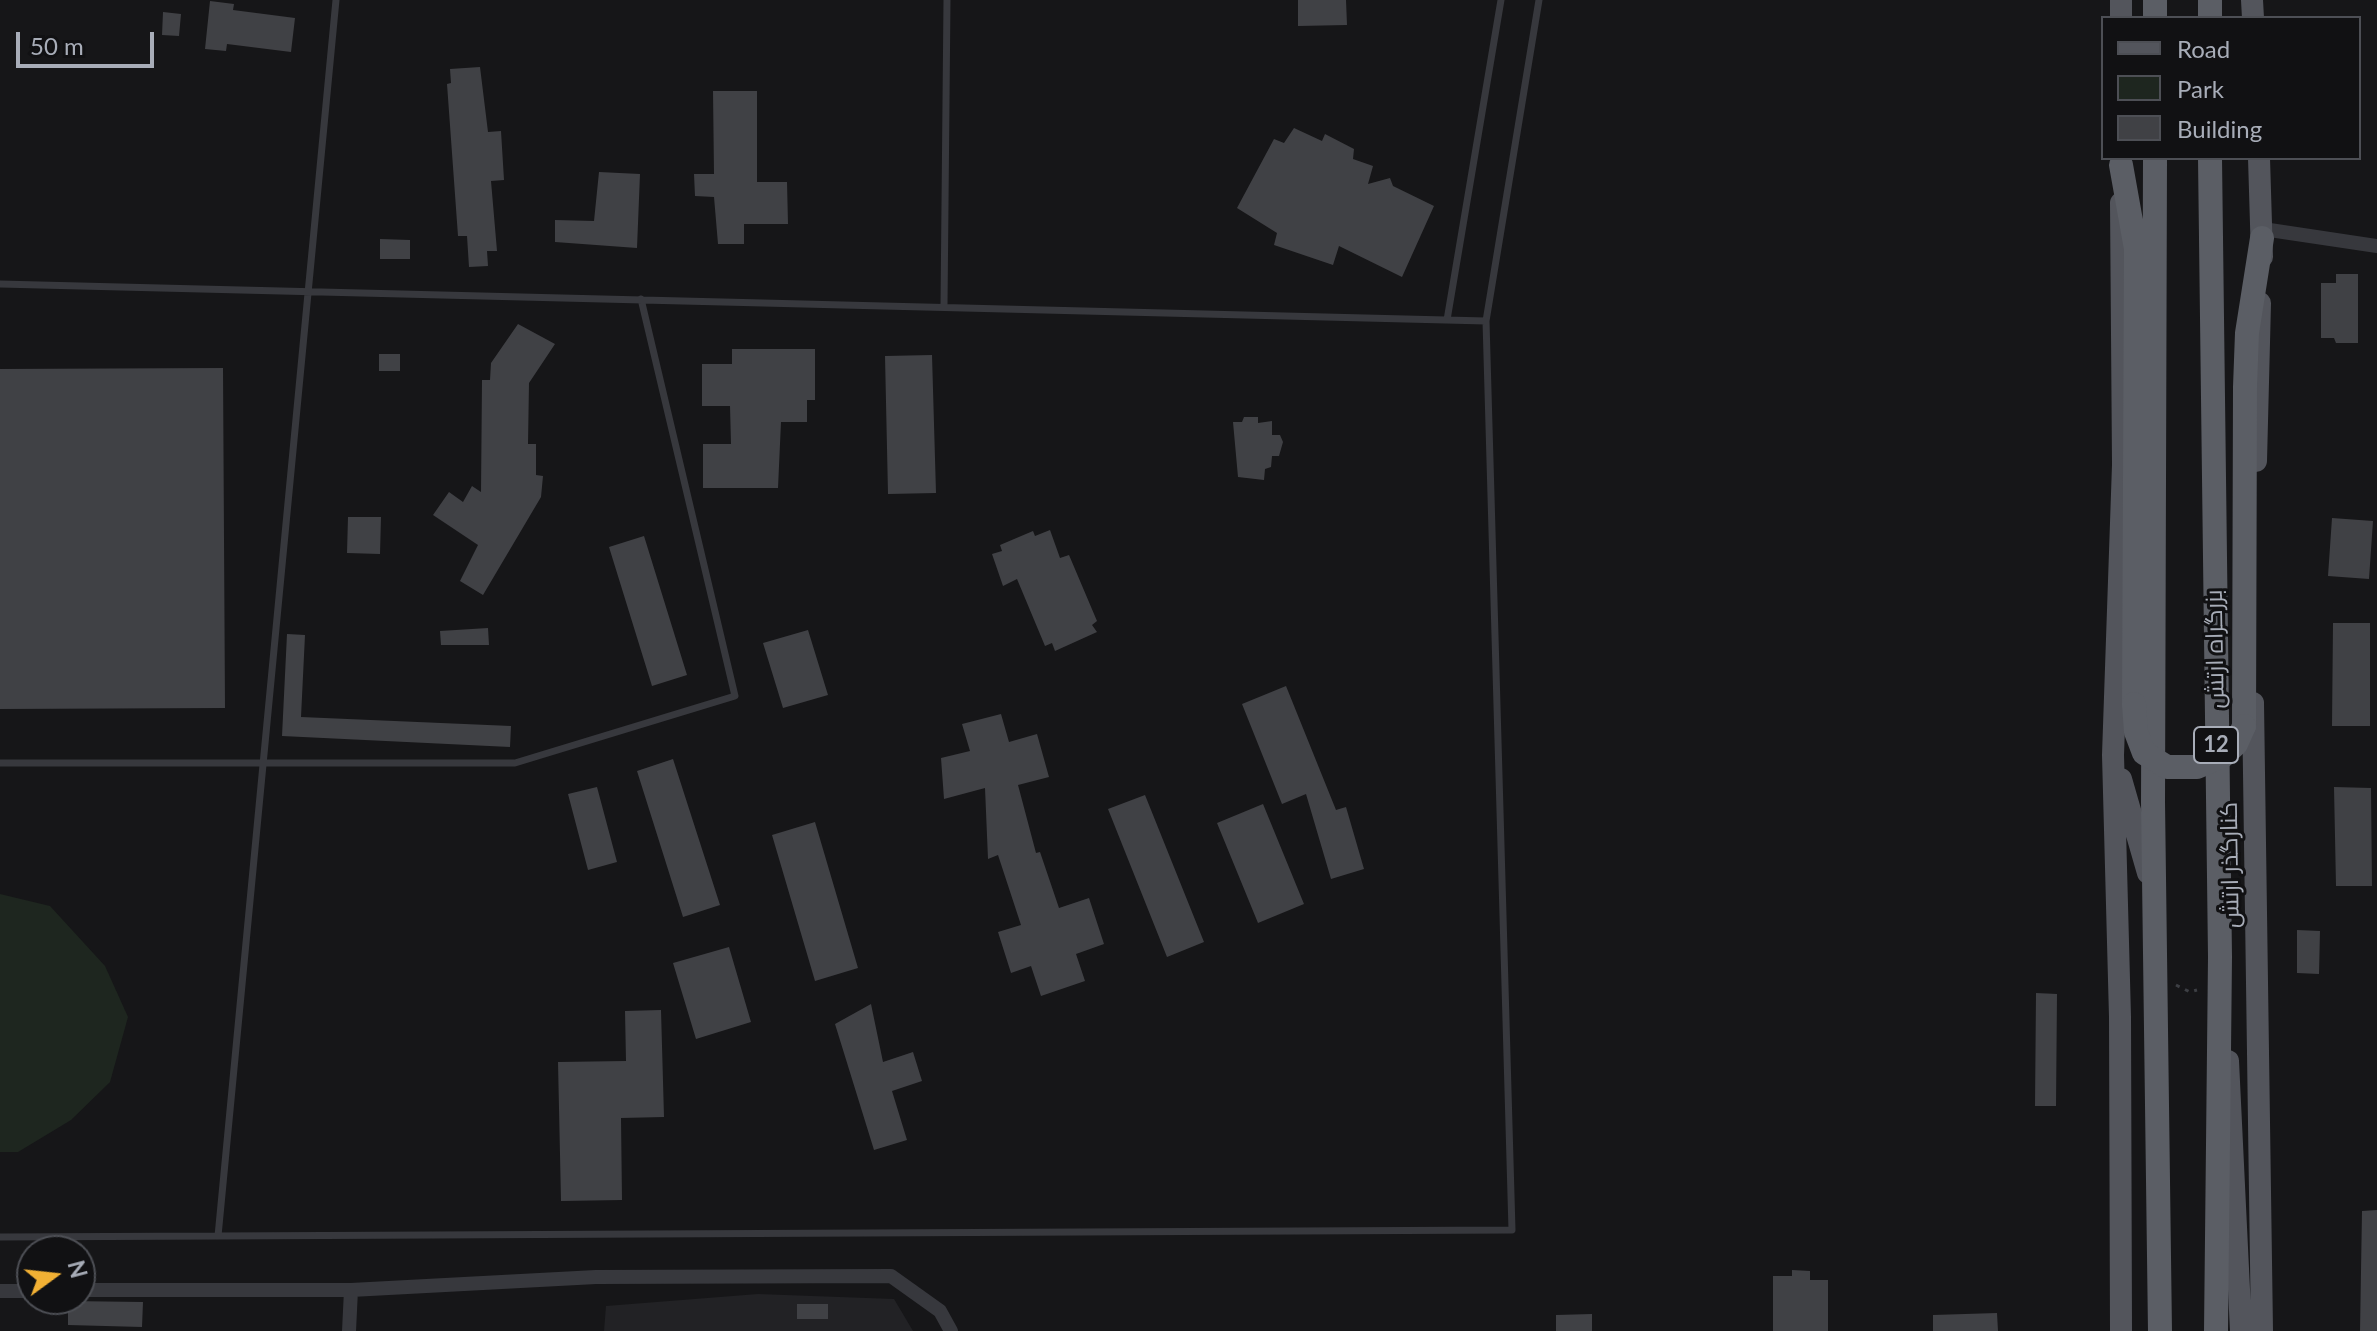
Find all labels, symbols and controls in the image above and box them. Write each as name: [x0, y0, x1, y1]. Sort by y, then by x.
scale bar: [20, 16, 158, 66]
legend: [2101, 16, 2361, 160]
text: 50 m: [30, 31, 84, 60]
text: Road: [2177, 34, 2230, 63]
text: Park: [2177, 74, 2224, 103]
text: Building: [2177, 114, 2262, 143]
street label: بزرگراه ارتش: [2200, 589, 2230, 709]
road number: 12: [2194, 727, 2238, 763]
street label: کنارگذر ارتش: [2215, 802, 2245, 928]
north arrow: [16, 1235, 96, 1315]
text: N: [62, 1257, 93, 1281]

